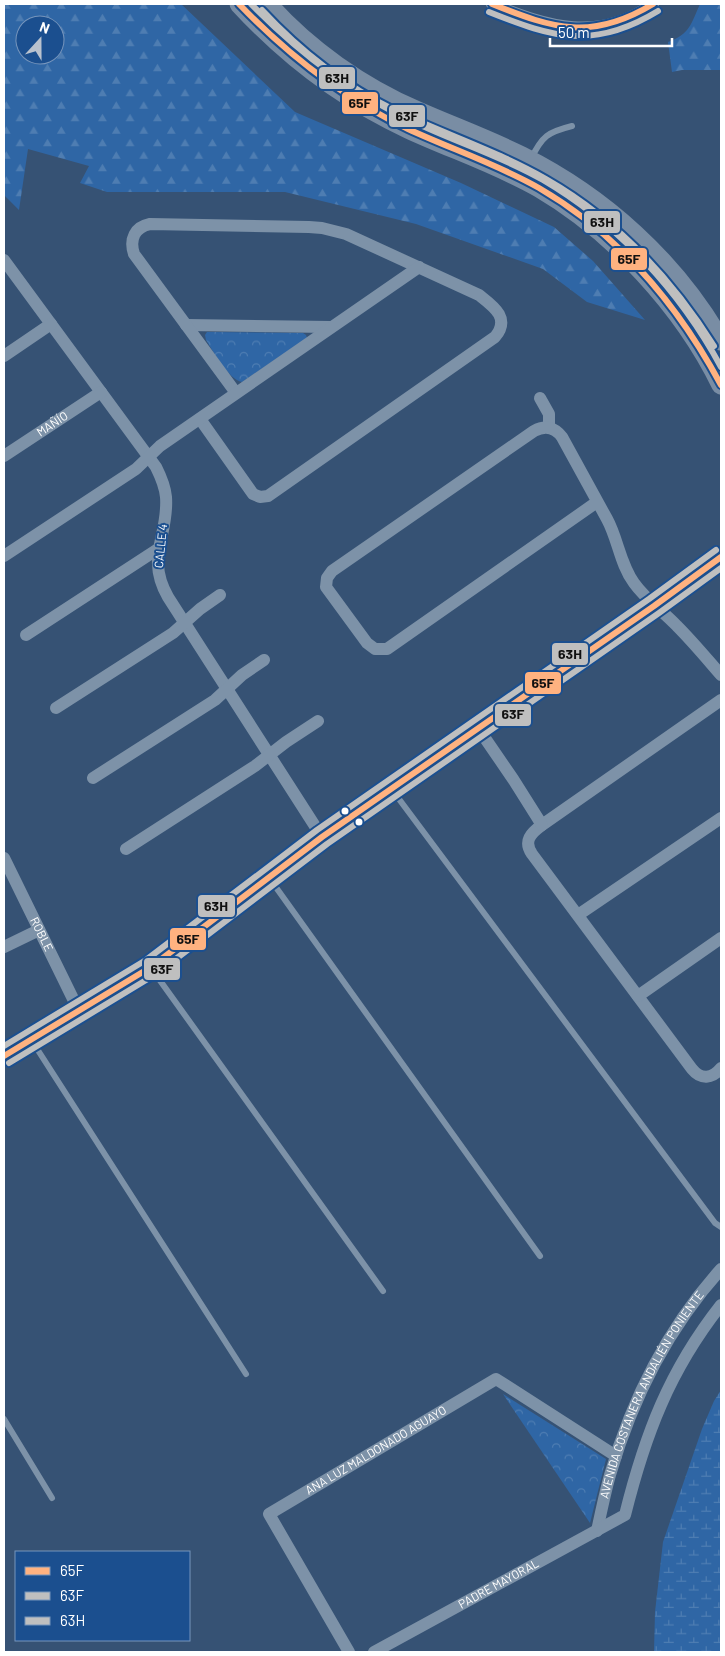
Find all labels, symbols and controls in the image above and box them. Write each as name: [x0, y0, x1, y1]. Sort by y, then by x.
north arrow: [15, 15, 65, 65]
scale bar: [550, 15, 672, 47]
text: N: [37, 18, 52, 37]
text: 50 m: [558, 23, 590, 41]
line badge: 63H: [318, 66, 356, 90]
text: 63H: [325, 69, 349, 86]
line badge: 65F: [341, 91, 379, 115]
text: 65F: [349, 94, 372, 111]
line badge: 63F: [388, 104, 426, 128]
text: 63F: [396, 107, 419, 124]
line badge: 63H: [583, 210, 621, 234]
text: 63H: [590, 213, 614, 230]
line badge: 65F: [610, 247, 648, 271]
text: 65F: [618, 250, 641, 267]
street label: MAÑÍO: [34, 408, 70, 439]
street label: CALLE 4: [151, 523, 169, 569]
line badge: 63H: [551, 642, 589, 666]
text: 63H: [558, 645, 582, 662]
line badge: 65F: [524, 671, 562, 695]
text: 65F: [532, 674, 555, 691]
line badge: 63F: [494, 703, 532, 727]
text: 63F: [502, 705, 525, 722]
unlabelled marker: [340, 806, 350, 816]
unlabelled marker: [354, 817, 364, 827]
line badge: 63H: [197, 894, 236, 918]
text: 63H: [204, 897, 228, 914]
street label: ROBLE: [28, 914, 57, 953]
line badge: 65F: [169, 927, 207, 951]
text: 65F: [177, 930, 200, 947]
line badge: 63F: [143, 957, 181, 981]
text: 63F: [151, 960, 174, 977]
street label: AVENIDA COSTANERA ANDALIÉN PONIENTE: [596, 1288, 706, 1500]
street label: ANA LUZ MALDONADO AGUAYO: [302, 1402, 449, 1497]
legend: [15, 1551, 190, 1641]
street label: PADRE MAYORAL: [456, 1555, 541, 1611]
text: 65F: [60, 1561, 84, 1579]
text: 63F: [60, 1586, 84, 1604]
text: 63H: [60, 1611, 85, 1629]

